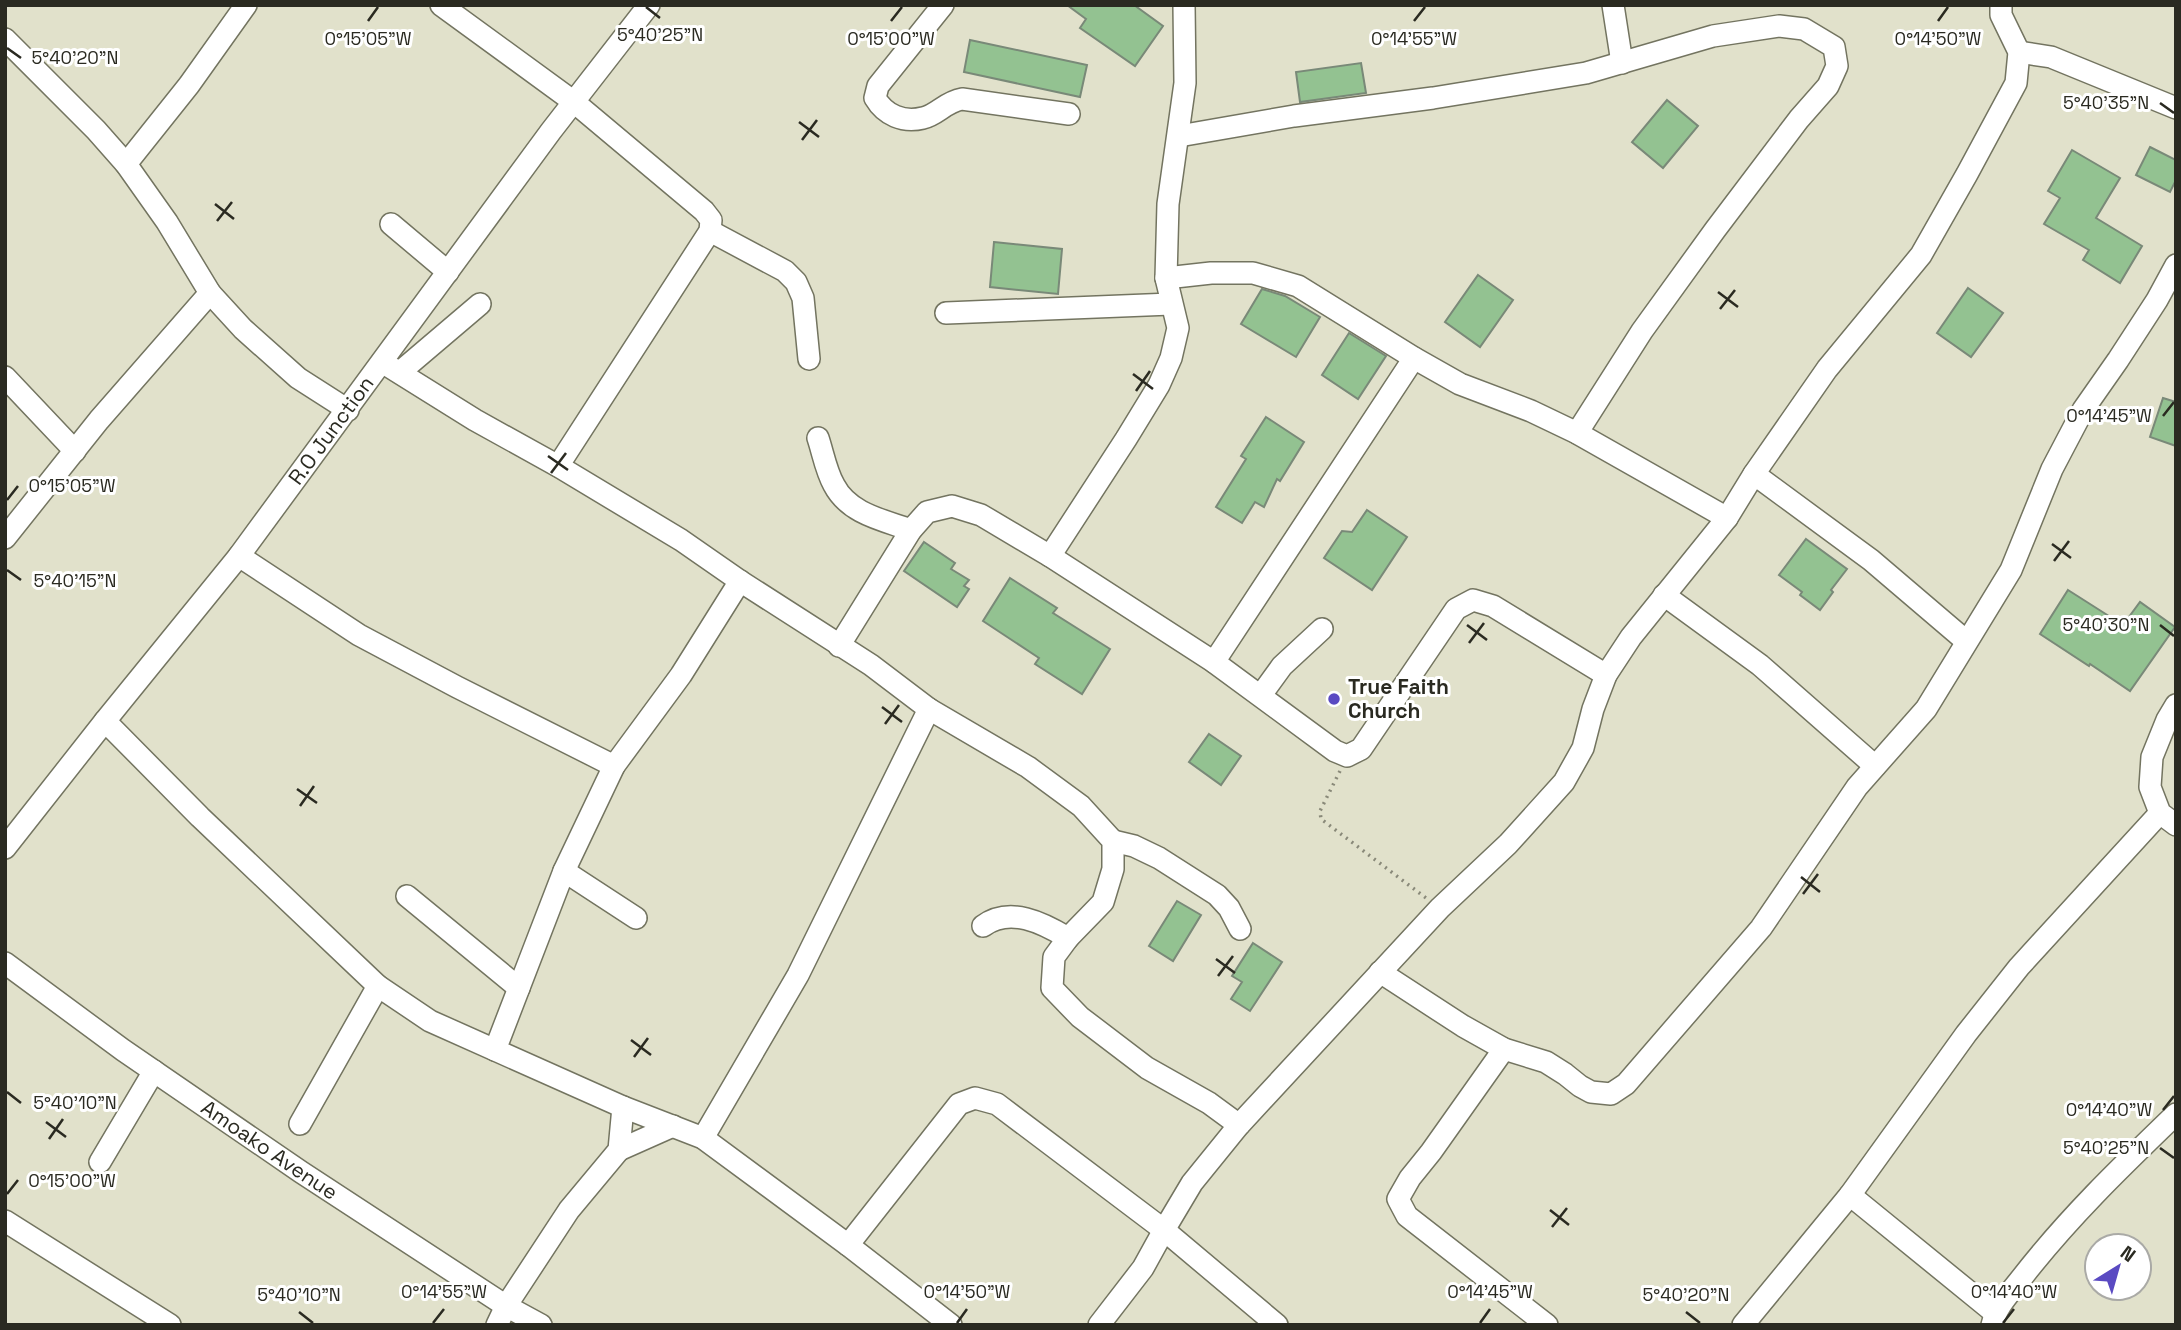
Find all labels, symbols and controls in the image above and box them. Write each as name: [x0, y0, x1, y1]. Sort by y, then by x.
text: 5°40'25"N: [617, 23, 703, 46]
text: 0°15'05"W: [325, 27, 412, 50]
text: 0°15'00"W: [847, 27, 935, 50]
text: 0°14'55"W: [1371, 27, 1457, 50]
text: 0°14'50"W: [1895, 27, 1982, 50]
text: 5°40'20"N: [32, 46, 118, 69]
text: 5°40'35"N: [2063, 91, 2149, 114]
street label: R.O Junction: [282, 370, 380, 490]
text: 0°14'45"W: [2066, 404, 2152, 427]
text: 0°15'05"W: [29, 474, 116, 497]
text: 5°40'15"N: [34, 569, 116, 592]
text: 5°40'30"N: [2063, 613, 2149, 636]
place label: True Faith Church: [1348, 673, 1449, 724]
marker: True Faith Church: [1326, 691, 1342, 707]
text: 5°40'10"N: [33, 1091, 117, 1114]
street label: Amoako Avenue: [196, 1094, 343, 1205]
text: 0°14'40"W: [2066, 1098, 2152, 1121]
text: 5°40'25"N: [2063, 1136, 2149, 1159]
text: 0°15'00"W: [28, 1169, 116, 1192]
north arrow: [2083, 1232, 2153, 1302]
text: N: [2115, 1240, 2141, 1268]
text: 0°14'55"W: [401, 1280, 487, 1303]
text: 0°14'50"W: [924, 1280, 1011, 1303]
text: 0°14'45"W: [1447, 1280, 1533, 1303]
text: 0°14'40"W: [1971, 1280, 2057, 1303]
text: 5°40'10"N: [257, 1283, 341, 1306]
text: 5°40'20"N: [1643, 1283, 1729, 1306]

